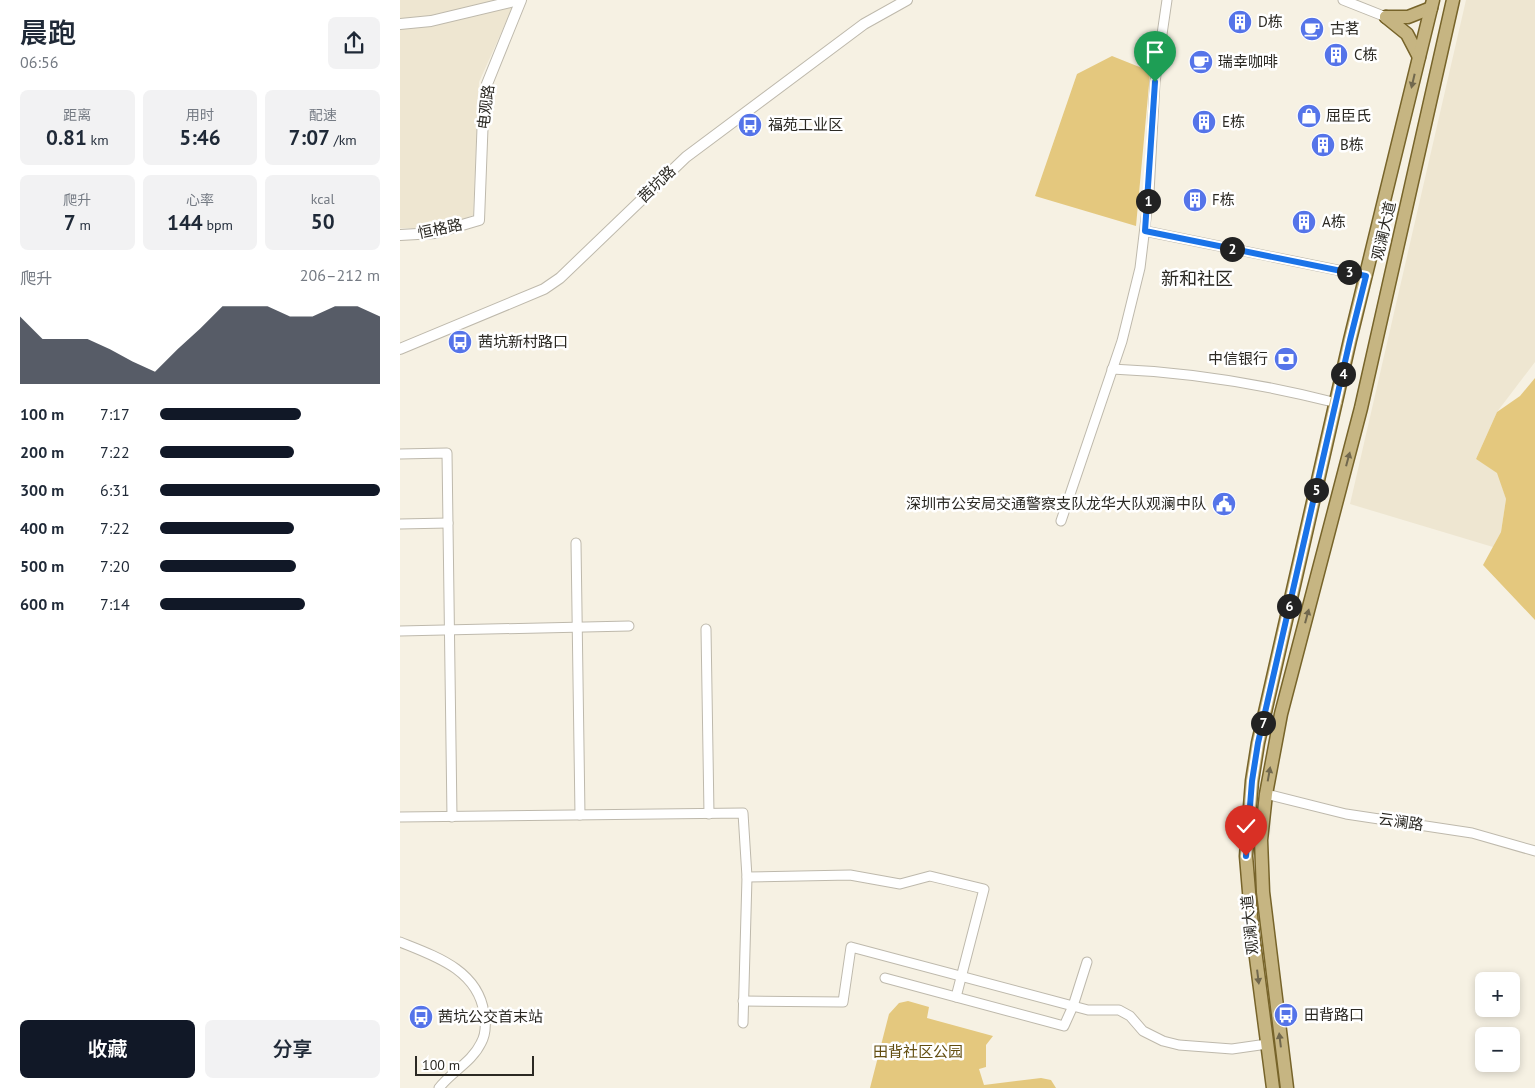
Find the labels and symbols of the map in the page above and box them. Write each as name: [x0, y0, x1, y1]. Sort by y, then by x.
building icon: D栋: [1227, 9, 1253, 35]
place label: D栋: [1258, 12, 1283, 31]
cafe icon: 古茗: [1299, 16, 1325, 42]
place label: 古茗: [1330, 19, 1360, 38]
pin: [1134, 31, 1176, 82]
building icon: C栋: [1323, 42, 1349, 68]
place label: C栋: [1354, 45, 1378, 64]
cafe icon: 瑞幸咖啡: [1188, 49, 1214, 75]
place label: 瑞幸咖啡: [1218, 52, 1278, 71]
one-way arrow: [1409, 74, 1417, 89]
street label: 电观路: [473, 83, 498, 130]
shop icon: 屈臣氏: [1296, 103, 1322, 129]
place label: 屈臣氏: [1326, 106, 1371, 125]
building icon: E栋: [1191, 109, 1217, 135]
bus stop icon: 福苑工业区: [737, 112, 763, 138]
place label: E栋: [1222, 112, 1245, 131]
place label: 福苑工业区: [768, 115, 843, 134]
building icon: B栋: [1310, 132, 1336, 158]
place label: B栋: [1340, 135, 1364, 154]
street label: 茜坑路: [634, 161, 679, 206]
building icon: F栋: [1182, 187, 1208, 213]
pin: 1: [1136, 188, 1160, 214]
place label: F栋: [1212, 190, 1235, 209]
street label: 观澜大道: [1368, 200, 1400, 262]
building icon: A栋: [1291, 209, 1317, 235]
place label: A栋: [1322, 212, 1346, 231]
street label: 恒格路: [416, 215, 464, 242]
pin: 2: [1220, 236, 1244, 262]
pin: 3: [1336, 260, 1362, 284]
district label: 新和社区: [1161, 267, 1233, 290]
bus stop icon: 茜坑新村路口: [447, 329, 473, 355]
place label: 茜坑新村路口: [478, 332, 568, 351]
bank icon: 中信银行: [1273, 346, 1299, 372]
place label: 中信银行: [1208, 349, 1268, 368]
pin: 4: [1330, 362, 1356, 386]
one-way arrow: [1344, 451, 1352, 466]
pin: 5: [1304, 478, 1328, 502]
public building icon: 深圳市公安局交通警察支队龙华大队观澜中队: [1211, 491, 1237, 517]
place label: 深圳市公安局交通警察支队龙华大队观澜中队: [906, 494, 1206, 513]
pin: 6: [1276, 594, 1302, 618]
one-way arrow: [1303, 608, 1311, 623]
pin: 7: [1250, 710, 1276, 736]
one-way arrow: [1266, 765, 1274, 781]
pin: [1225, 805, 1267, 856]
street label: 云澜路: [1377, 809, 1425, 834]
street label: 观澜大道: [1237, 894, 1262, 956]
one-way arrow: [1255, 969, 1263, 985]
bus stop icon: 田背路口: [1273, 1002, 1299, 1028]
bus stop icon: 茜坑公交首末站: [408, 1004, 434, 1030]
place label: 田背路口: [1304, 1005, 1364, 1024]
place label: 茜坑公交首末站: [438, 1007, 543, 1026]
one-way arrow: [1276, 1031, 1284, 1047]
park label: 田背社区公园: [873, 1042, 963, 1061]
scale bar: [415, 1053, 534, 1076]

